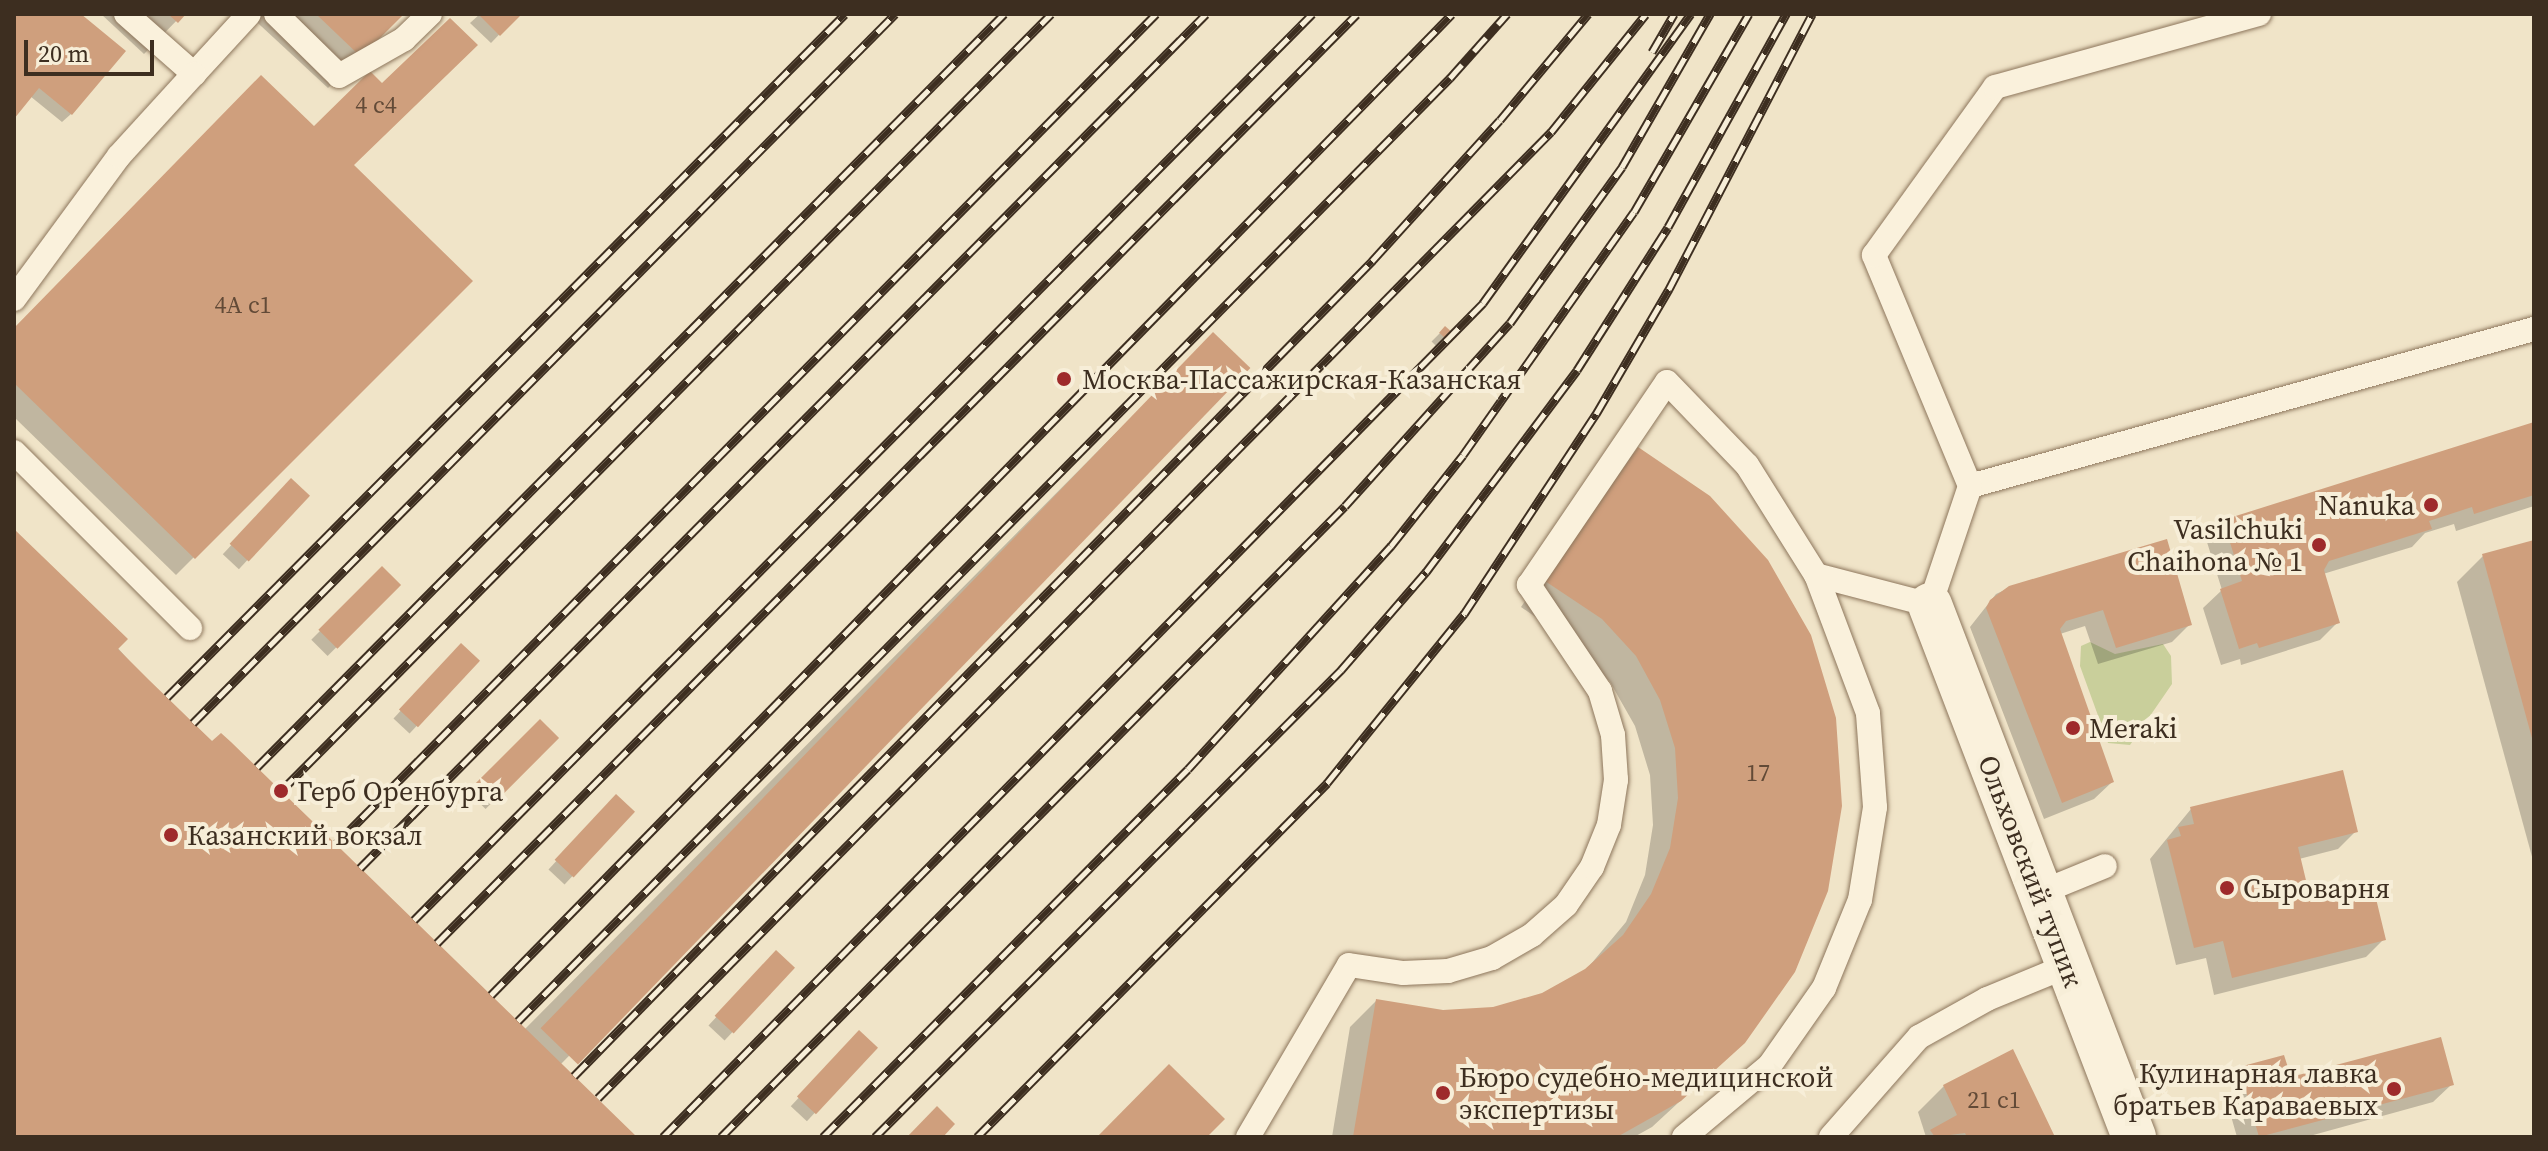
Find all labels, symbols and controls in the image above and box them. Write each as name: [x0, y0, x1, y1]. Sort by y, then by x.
scale bar: [28, 24, 158, 74]
text: 20 m: [38, 37, 89, 70]
house number: 4 с4: [355, 91, 397, 119]
house number: 4А с1: [214, 291, 272, 319]
place label: Москва-Пассажирская-Казанская: [1082, 362, 1521, 396]
marker: Москва-Пассажирская-Казанская: [1053, 368, 1075, 390]
place label: Nanuka: [2318, 488, 2415, 522]
marker: Nanuka: [2422, 496, 2440, 514]
place label: Vasilchuki Chaihona № 1: [2127, 512, 2303, 578]
marker: Vasilchuki Chaihona № 1: [2310, 536, 2328, 554]
place label: Meraki: [2089, 711, 2177, 745]
marker: Meraki: [2064, 719, 2082, 737]
street label: Ольховский тупик: [1971, 750, 2091, 992]
house number: 17: [1746, 759, 1770, 787]
place label: Герб Оренбурга: [297, 774, 503, 808]
marker: Герб Оренбурга: [272, 782, 290, 800]
place label: Казанский вокзал: [187, 818, 423, 852]
marker: Казанский вокзал: [162, 826, 180, 844]
place label: Сыроварня: [2243, 871, 2390, 905]
marker: Сыроварня: [2218, 879, 2236, 897]
place label: Кулинарная лавка братьев Караваевых: [2113, 1056, 2378, 1122]
place label: Бюро судебно-медицинской экспертизы: [1459, 1060, 1833, 1126]
marker: Кулинарная лавка братьев Караваевых: [2385, 1080, 2403, 1098]
marker: Бюро судебно-медицинской экспертизы: [1434, 1084, 1452, 1102]
house number: 21 с1: [1967, 1086, 2021, 1114]

